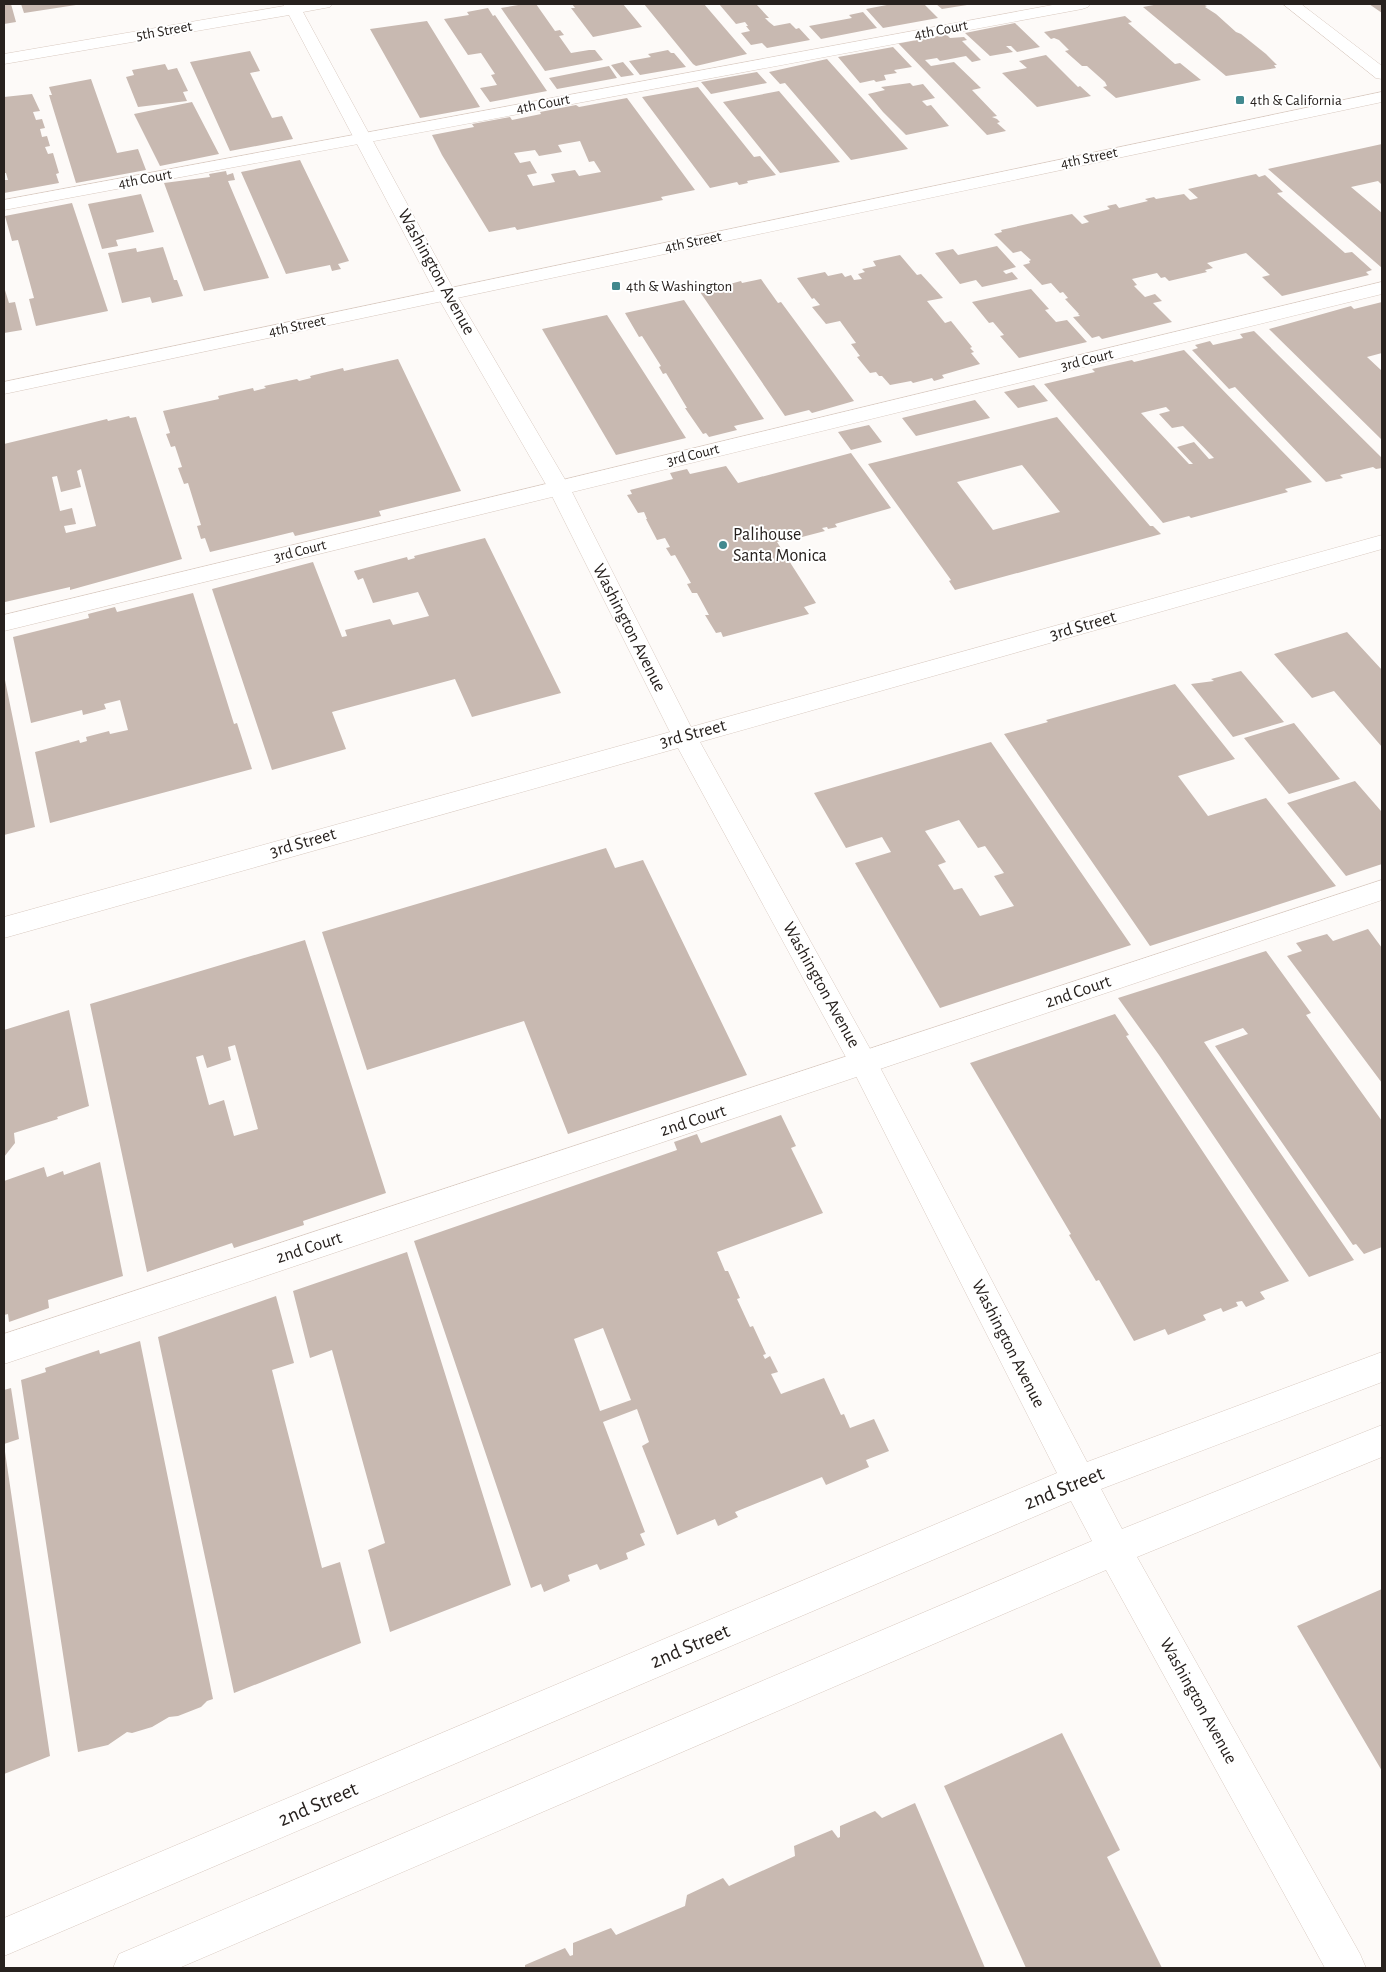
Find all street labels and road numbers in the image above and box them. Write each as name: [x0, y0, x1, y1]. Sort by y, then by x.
street label: 4th Court: [913, 17, 969, 43]
street label: 5th Street: [135, 19, 193, 43]
street label: 4th Court: [515, 91, 571, 117]
street label: 4th Street: [1059, 145, 1119, 171]
street label: 4th Court: [117, 166, 173, 192]
street label: Washington Avenue: [394, 206, 478, 338]
street label: 4th Street: [663, 229, 723, 255]
street label: 4th Street: [267, 313, 327, 339]
street label: 3rd Court: [1059, 346, 1115, 374]
street label: 3rd Court: [665, 441, 721, 469]
street label: 3rd Court: [272, 537, 328, 565]
street label: Washington Avenue: [589, 561, 669, 695]
street label: 3rd Street: [1048, 608, 1118, 644]
street label: 3rd Street: [658, 716, 728, 751]
street label: 3rd Street: [268, 825, 338, 861]
street label: Washington Avenue: [779, 919, 863, 1051]
street label: 2nd Court: [1043, 972, 1113, 1012]
street label: 2nd Court: [658, 1102, 728, 1140]
street label: 2nd Court: [274, 1229, 344, 1267]
street label: Washington Avenue: [968, 1277, 1048, 1411]
street label: 2nd Street: [1021, 1462, 1107, 1514]
street label: 2nd Street: [647, 1620, 733, 1672]
street label: Washington Avenue: [1156, 1635, 1240, 1767]
street label: 2nd Street: [275, 1778, 361, 1830]

